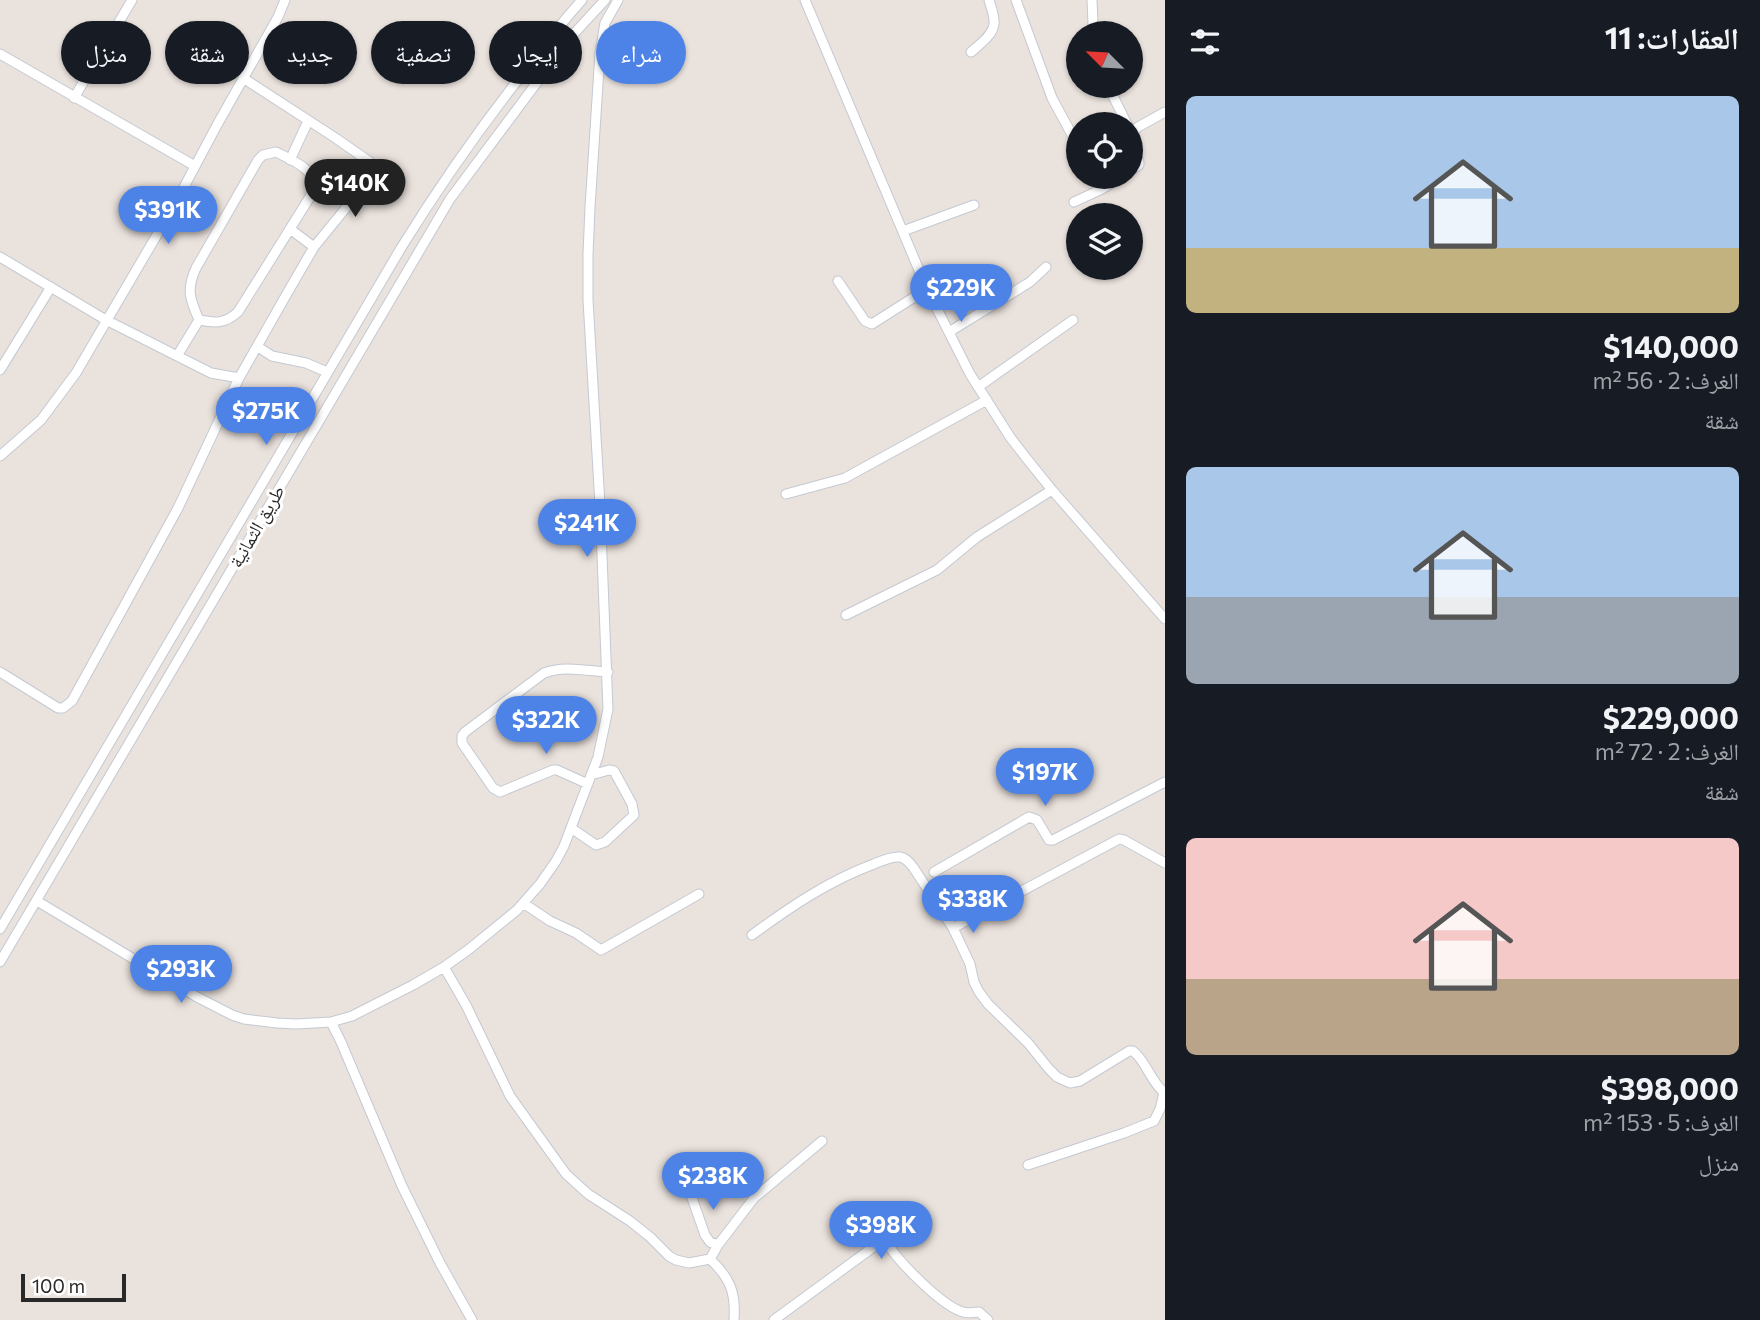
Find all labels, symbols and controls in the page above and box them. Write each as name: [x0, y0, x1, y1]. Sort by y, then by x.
text: العقارات: 11: [1605, 18, 1739, 55]
chip: منزل: [61, 21, 151, 84]
chip: شقة: [165, 21, 249, 84]
chip: جديد: [263, 21, 357, 84]
chip: تصفية: [371, 21, 475, 84]
chip: إيجار: [489, 21, 582, 84]
chip: شراء: [596, 21, 686, 84]
north arrow: [1066, 21, 1143, 98]
map controls: [1066, 21, 1143, 280]
icon: filters: [1186, 23, 1224, 61]
button: locate: [1066, 112, 1143, 189]
icon: home: [1400, 141, 1526, 267]
pin: $140K: [306, 160, 404, 219]
text: $140K: [320, 168, 390, 196]
pin: $391K: [119, 187, 217, 246]
text: $391K: [134, 195, 202, 223]
button: layers: [1066, 203, 1143, 280]
pin: $229K: [912, 264, 1010, 324]
text: $229K: [926, 273, 996, 301]
text: $140,000: [1603, 327, 1739, 364]
text: الغرف: 2 · 56 m²: [1593, 366, 1739, 394]
pin: $275K: [217, 388, 315, 447]
text: $275K: [232, 396, 300, 424]
text: شقة: [1705, 406, 1739, 434]
street label: طريق الثمانية: [223, 481, 290, 572]
pin: $241K: [538, 500, 636, 559]
text: $241K: [554, 508, 620, 536]
icon: home: [1400, 512, 1526, 638]
pin: $322K: [497, 696, 595, 756]
text: $229,000: [1603, 698, 1739, 735]
text: $322K: [512, 705, 580, 733]
text: الغرف: 2 · 72 m²: [1595, 737, 1739, 765]
pin: $197K: [996, 748, 1094, 808]
text: $197K: [1012, 757, 1078, 785]
text: شقة: [1705, 777, 1739, 805]
pin: $338K: [924, 876, 1022, 935]
icon: home: [1400, 883, 1526, 1009]
text: $338K: [938, 884, 1008, 912]
pin: $293K: [132, 946, 230, 1005]
text: $293K: [146, 954, 216, 982]
text: $398,000: [1601, 1069, 1739, 1106]
text: الغرف: 5 · 153 m²: [1583, 1108, 1739, 1136]
text: منزل: [1699, 1148, 1739, 1176]
pin: $238K: [664, 1152, 762, 1212]
text: $238K: [678, 1161, 748, 1189]
pin: $398K: [832, 1202, 930, 1261]
text: $398K: [845, 1210, 917, 1238]
scale bar: [21, 1271, 126, 1303]
text: 100 m: [32, 1274, 85, 1297]

